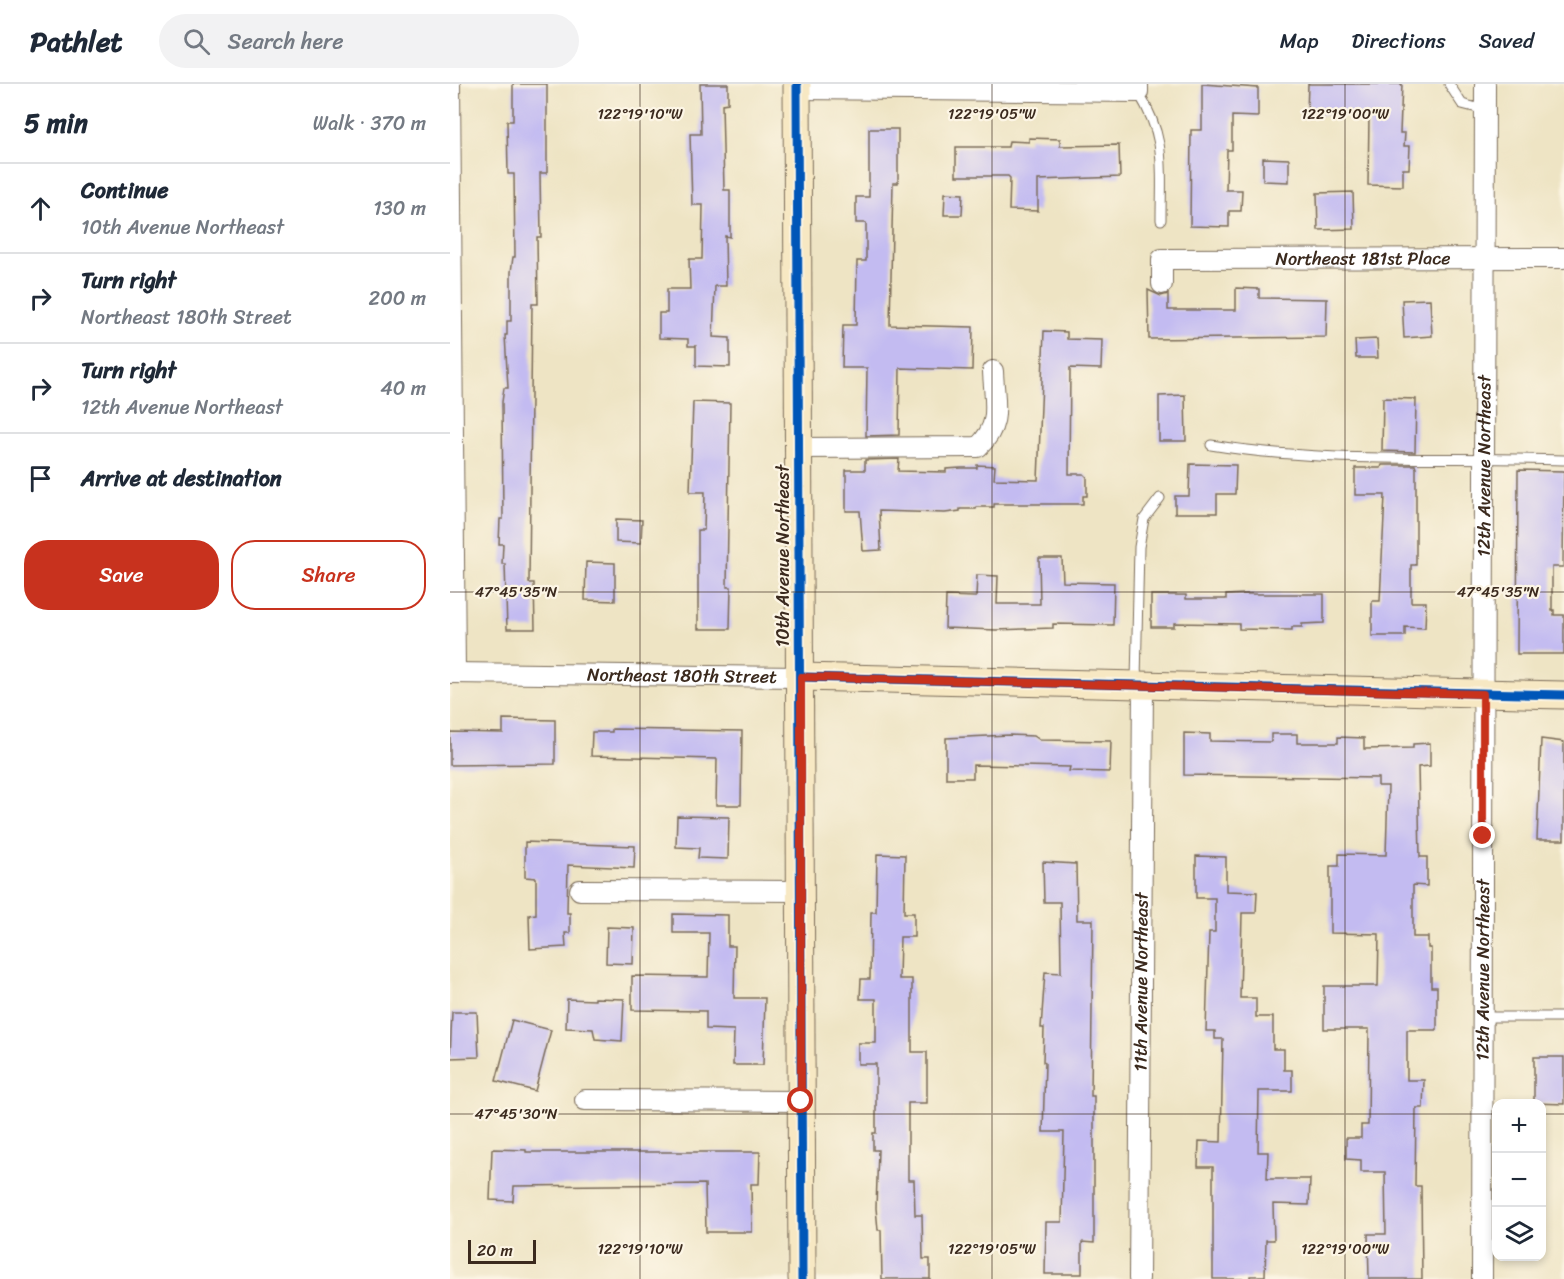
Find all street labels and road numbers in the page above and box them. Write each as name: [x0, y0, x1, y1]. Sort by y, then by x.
street label: Northeast 181st Place: [1275, 242, 1451, 275]
street label: 12th Avenue Northeast: [1468, 374, 1500, 557]
street label: 10th Avenue Northeast: [767, 464, 799, 647]
street label: Northeast 180th Street: [587, 659, 777, 693]
street label: 12th Avenue Northeast: [1467, 878, 1499, 1061]
street label: 11th Avenue Northeast: [1124, 892, 1158, 1072]

